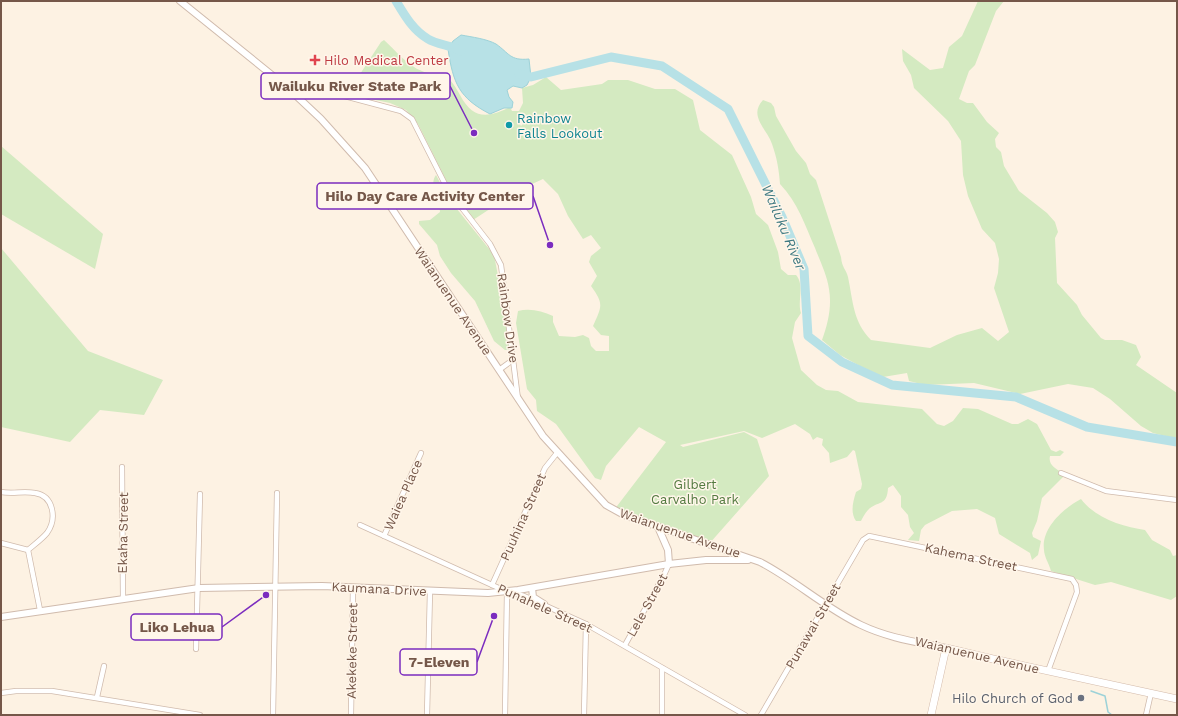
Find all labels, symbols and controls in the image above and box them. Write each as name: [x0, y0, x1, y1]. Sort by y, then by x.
place label: Hilo Medical Center: [324, 53, 449, 68]
marker: Hilo Medical Center: [309, 54, 321, 66]
callout: Wailuku River State Park: [261, 73, 450, 99]
text: Wailuku River State Park: [269, 78, 442, 94]
place label: Rainbow Falls Lookout: [517, 111, 603, 141]
marker: Rainbow Falls Lookout: [504, 120, 514, 130]
water label: Wailuku River: [759, 182, 809, 273]
callout: Hilo Day Care Activity Center: [317, 183, 533, 209]
text: Hilo Day Care Activity Center: [325, 188, 525, 204]
street label: Waianuenue Avenue: [411, 244, 495, 358]
street label: Rainbow Drive: [494, 272, 522, 364]
street label: Waiea Place: [381, 457, 425, 533]
street label: Puuhina Street: [497, 470, 549, 563]
park label: Gilbert Carvalho Park: [651, 477, 739, 507]
street label: Ekaha Street: [115, 492, 131, 574]
street label: Waianuenue Avenue: [617, 505, 743, 561]
street label: Kahema Street: [923, 540, 1019, 574]
street label: Lele Street: [623, 570, 671, 639]
street label: Kaumana Drive: [331, 579, 427, 599]
street label: Punahele Street: [495, 580, 595, 636]
street label: Punawai Street: [782, 580, 844, 671]
street label: Akekeke Street: [344, 602, 360, 699]
callout: Liko Lehua: [131, 614, 222, 640]
text: Liko Lehua: [139, 619, 215, 635]
street label: Waianuenue Avenue: [913, 633, 1041, 677]
callout: 7-Eleven: [400, 649, 477, 675]
text: 7-Eleven: [409, 654, 469, 670]
place label: Hilo Church of God: [952, 691, 1073, 706]
marker: Hilo Church of God: [1076, 693, 1086, 703]

